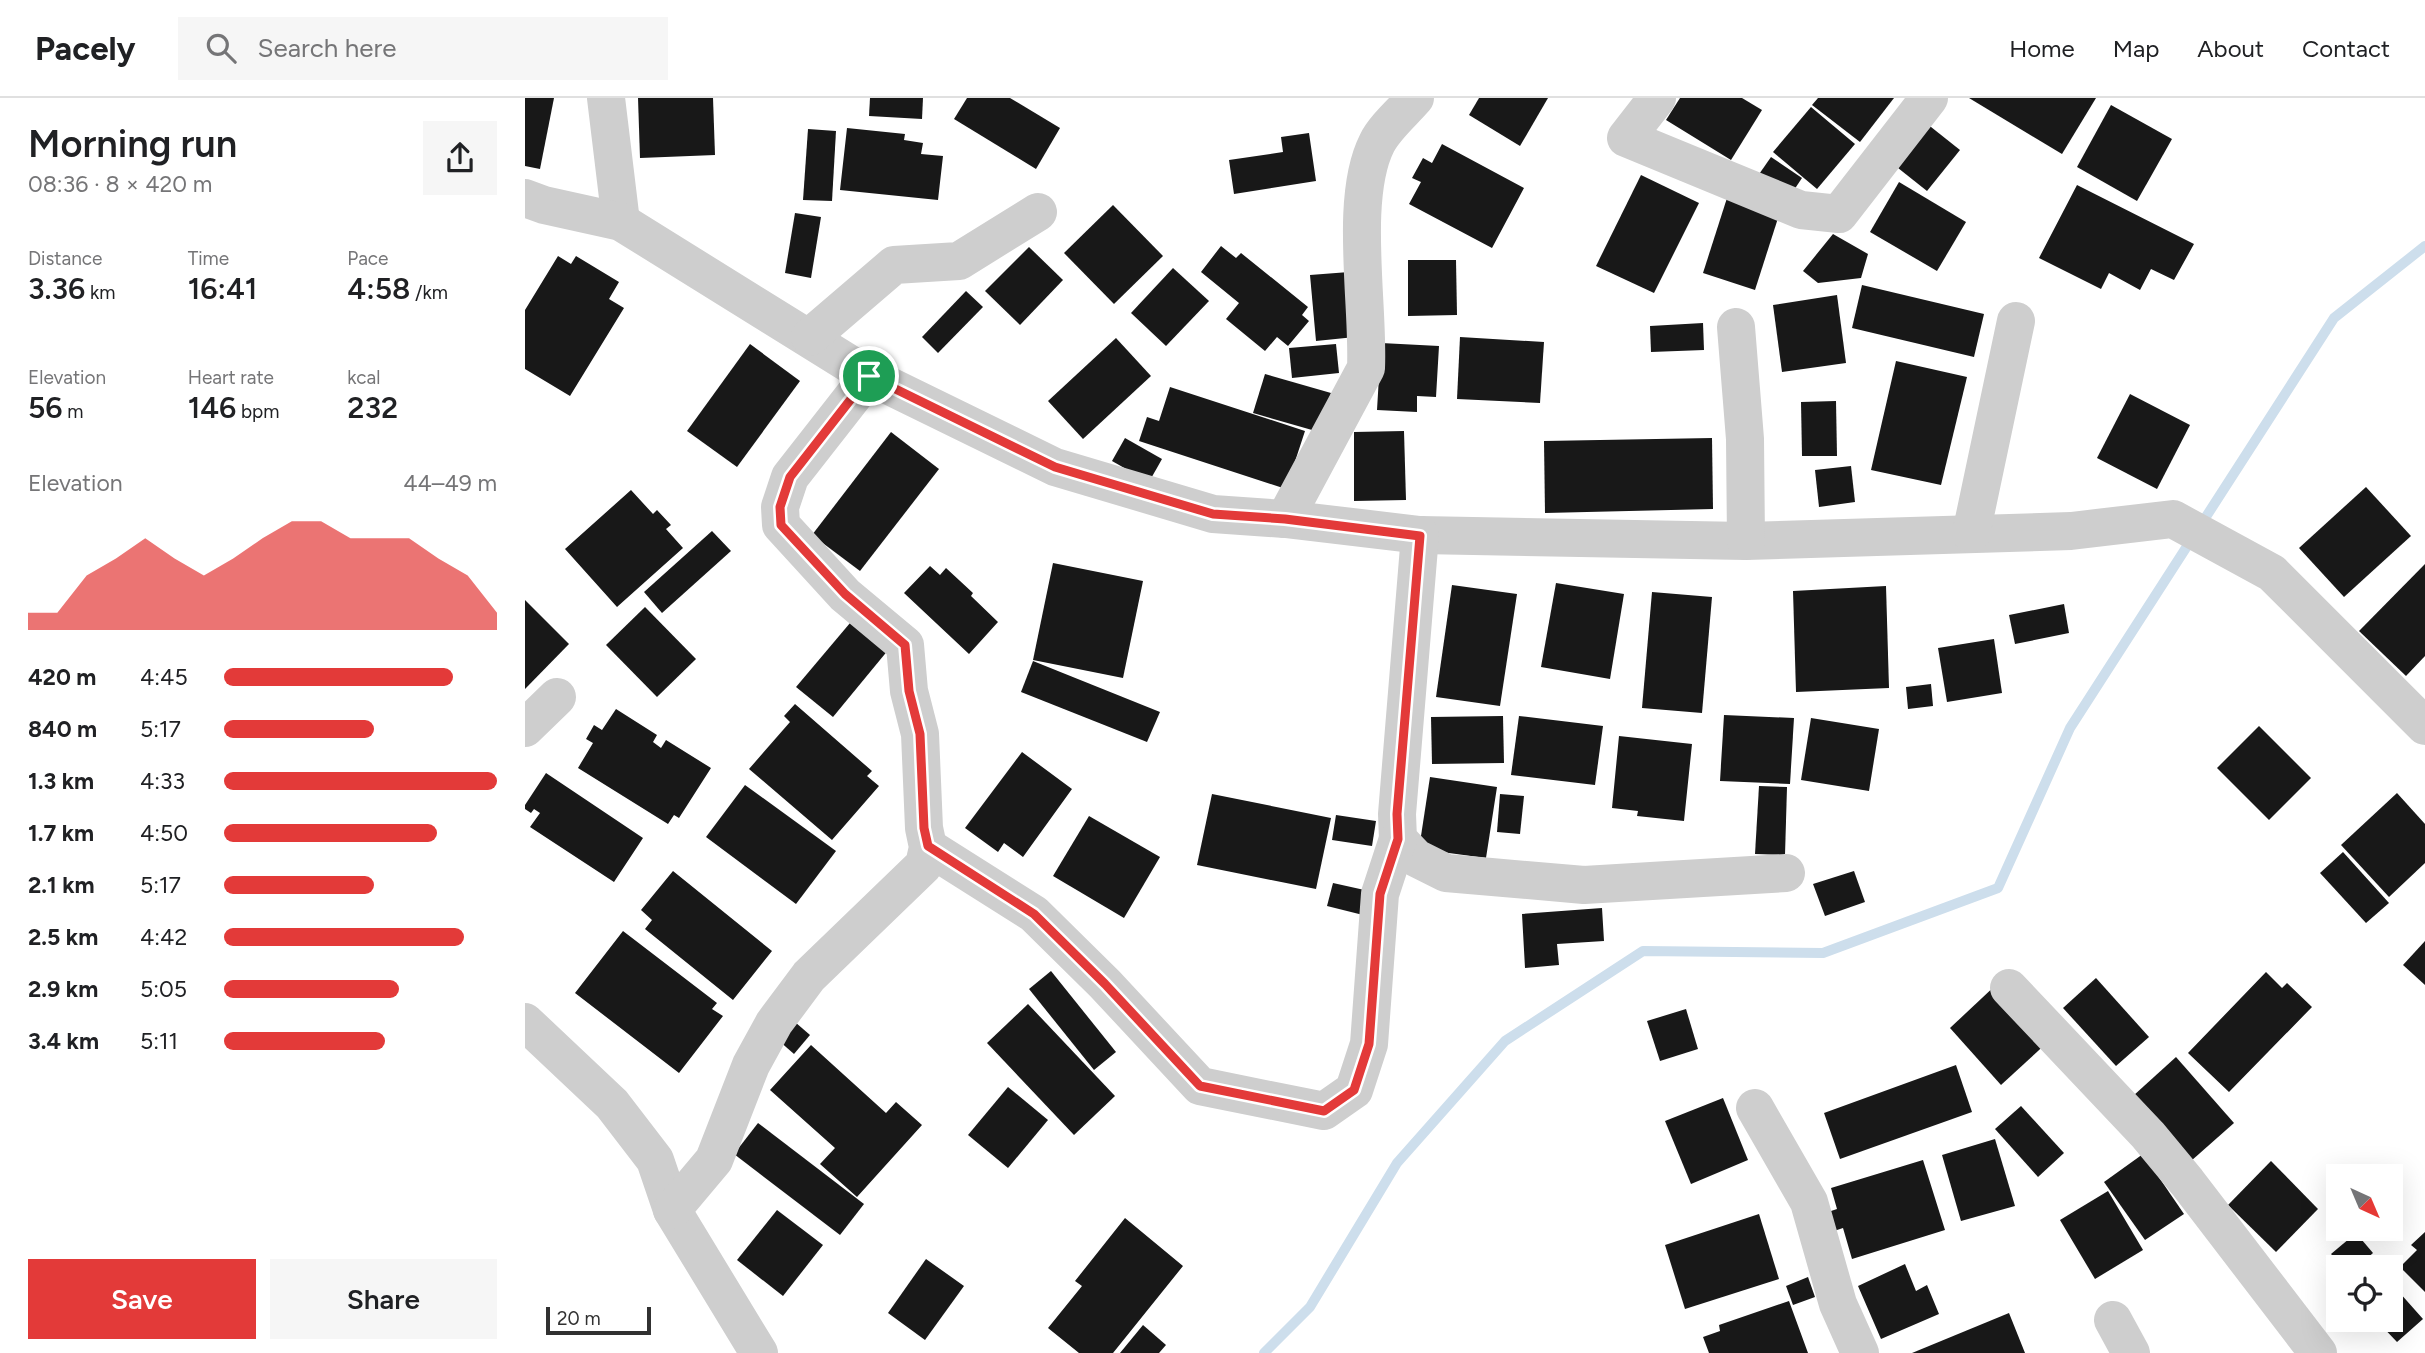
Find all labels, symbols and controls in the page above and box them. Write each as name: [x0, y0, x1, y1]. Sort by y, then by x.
search box: [178, 17, 668, 80]
text: Pacely: [35, 29, 136, 68]
icon: search: [202, 29, 240, 67]
text: Search here: [258, 32, 397, 64]
text: Home: [2009, 34, 2075, 63]
text: Map: [2113, 34, 2159, 63]
text: About: [2197, 34, 2264, 63]
text: Contact: [2302, 34, 2390, 63]
text: Morning run: [28, 121, 237, 167]
button: share: [423, 121, 497, 195]
text: 08:36 · 8 × 420 m: [28, 170, 212, 198]
text: Distance: [28, 247, 102, 270]
text: Time: [188, 247, 229, 270]
text: Pace: [347, 247, 388, 270]
text: 3.36: [28, 270, 85, 307]
text: 16:41: [188, 270, 257, 307]
text: 4:58: [347, 270, 410, 307]
text: km: [85, 281, 115, 304]
text: /km: [410, 281, 448, 304]
pin: [839, 346, 899, 406]
icon: arrive: [850, 357, 888, 395]
text: Elevation: [28, 366, 106, 389]
text: Heart rate: [188, 366, 274, 389]
text: kcal: [347, 366, 381, 389]
text: 56: [28, 389, 63, 426]
text: 146: [188, 389, 236, 426]
text: 232: [347, 389, 398, 426]
text: m: [63, 400, 83, 423]
text: bpm: [236, 400, 280, 423]
text: Elevation: [28, 469, 123, 497]
text: 44–49 m: [403, 469, 497, 497]
text: 420 m: [28, 663, 96, 691]
text: 4:45: [140, 663, 188, 691]
text: 840 m: [28, 715, 97, 743]
text: 5:17: [140, 715, 181, 743]
text: 1.3 km: [28, 767, 94, 795]
text: 4:33: [140, 767, 185, 795]
text: 1.7 km: [28, 819, 94, 847]
text: 4:50: [140, 819, 188, 847]
text: 2.1 km: [28, 871, 95, 899]
text: 5:17: [140, 871, 181, 899]
text: 2.5 km: [28, 923, 98, 951]
text: 4:42: [140, 923, 187, 951]
text: 2.9 km: [28, 975, 98, 1003]
text: 5:05: [140, 975, 187, 1003]
text: 3.4 km: [28, 1027, 99, 1055]
text: 5:11: [140, 1027, 178, 1055]
north arrow: [2326, 1164, 2403, 1241]
map controls: [2326, 1164, 2403, 1332]
button: locate: [2326, 1255, 2403, 1332]
button: Save: [28, 1259, 256, 1339]
button: Share: [270, 1259, 497, 1339]
scale bar: [546, 1304, 651, 1336]
text: 20 m: [557, 1307, 601, 1330]

